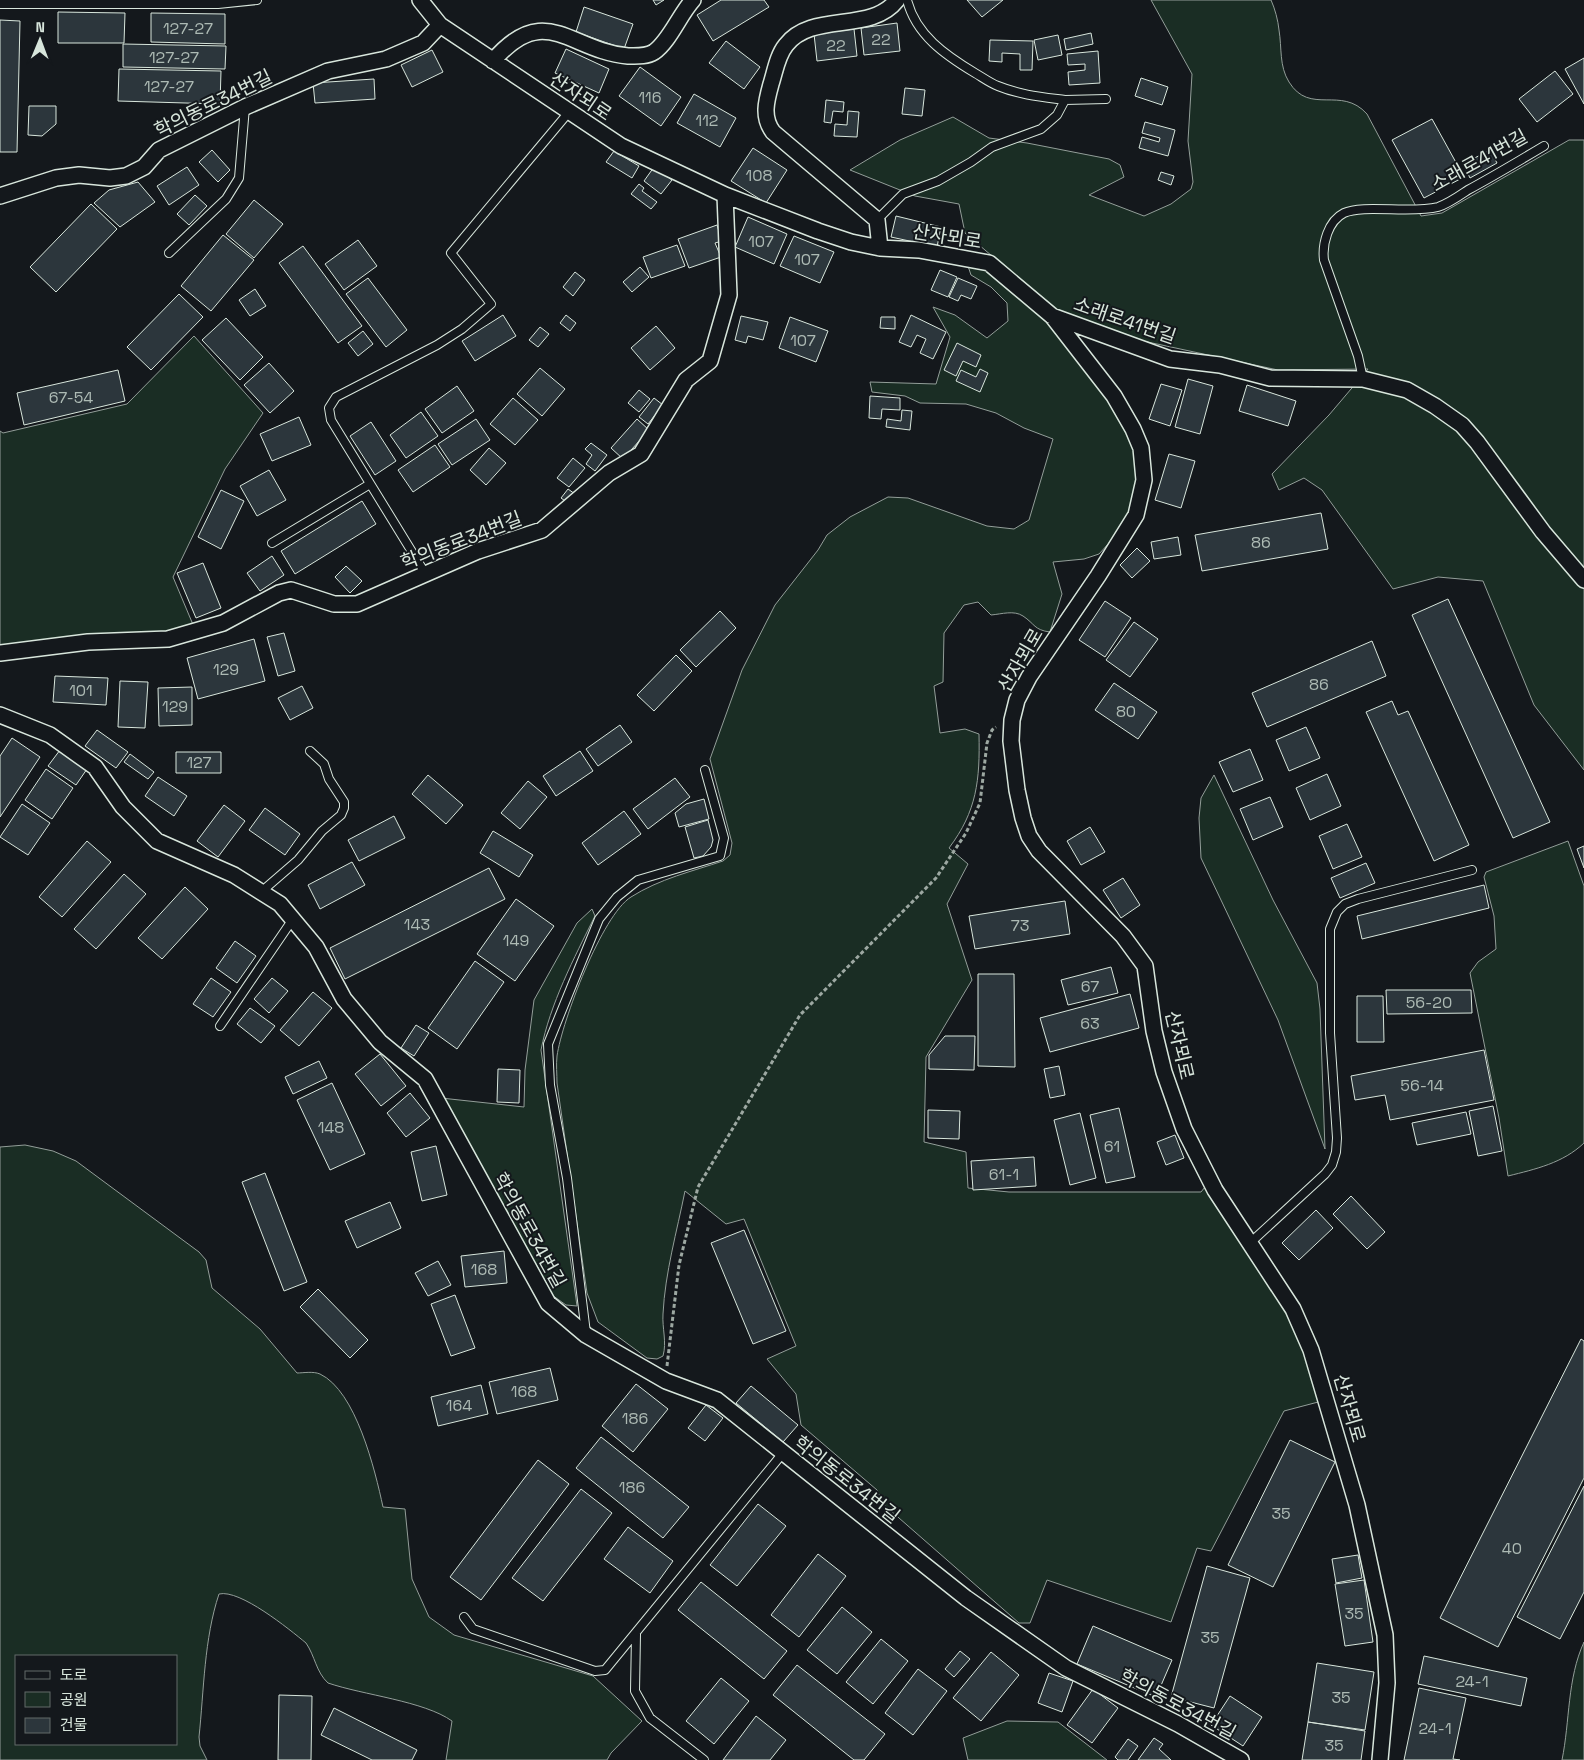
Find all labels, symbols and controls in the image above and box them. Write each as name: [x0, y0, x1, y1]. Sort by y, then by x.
north arrow: [15, 15, 65, 65]
text: N: [35, 18, 45, 36]
house number: 127-27: [163, 18, 213, 39]
house number: 22: [871, 29, 891, 50]
house number: 22: [826, 35, 846, 56]
house number: 127-27: [149, 47, 199, 68]
street label: 학의동로34번길: [150, 64, 276, 143]
street label: 산자뫼로: [545, 67, 617, 126]
house number: 127-27: [144, 76, 194, 97]
house number: 116: [638, 87, 662, 108]
house number: 112: [695, 110, 719, 131]
street label: 소래로41번길: [1426, 124, 1532, 197]
house number: 108: [746, 165, 772, 186]
street label: 산자뫼로: [910, 219, 983, 254]
house number: 107: [748, 231, 774, 252]
house number: 107: [794, 249, 820, 270]
street label: 소래로41번길: [1070, 291, 1179, 350]
house number: 107: [790, 330, 816, 351]
house number: 67-54: [49, 387, 93, 408]
street label: 학의동로34번길: [397, 506, 526, 575]
house number: 86: [1251, 532, 1271, 553]
street label: 산자뫼로: [992, 624, 1049, 697]
house number: 129: [213, 659, 239, 680]
house number: 86: [1309, 674, 1329, 695]
house number: 101: [69, 680, 93, 701]
house number: 129: [162, 696, 188, 717]
house number: 80: [1116, 701, 1136, 722]
house number: 127: [186, 752, 212, 773]
house number: 143: [404, 914, 430, 935]
house number: 73: [1011, 915, 1029, 936]
house number: 149: [503, 930, 529, 951]
house number: 67: [1081, 976, 1099, 997]
house number: 56-20: [1406, 992, 1452, 1013]
street label: 산자뫼로: [1159, 1008, 1200, 1082]
house number: 63: [1080, 1013, 1100, 1034]
house number: 56-14: [1400, 1075, 1444, 1096]
house number: 148: [318, 1117, 344, 1138]
house number: 61: [1104, 1136, 1120, 1157]
house number: 61-1: [989, 1164, 1019, 1185]
street label: 학의동로34번길: [488, 1168, 572, 1292]
house number: 168: [471, 1259, 497, 1280]
street label: 산자뫼로: [1328, 1371, 1371, 1445]
house number: 168: [511, 1381, 537, 1402]
house number: 164: [446, 1395, 472, 1416]
house number: 186: [622, 1408, 648, 1429]
street label: 학의동로34번길: [788, 1430, 905, 1529]
house number: 186: [619, 1477, 645, 1498]
house number: 35: [1271, 1503, 1291, 1524]
house number: 40: [1502, 1538, 1522, 1559]
house number: 35: [1344, 1603, 1364, 1624]
house number: 35: [1200, 1627, 1220, 1648]
legend: [15, 1655, 178, 1745]
street label: 학의동로34번길: [1115, 1663, 1240, 1746]
text: 도로: [60, 1665, 88, 1684]
house number: 24-1: [1455, 1671, 1489, 1692]
house number: 35: [1331, 1687, 1351, 1708]
text: 공원: [60, 1690, 88, 1709]
text: 건물: [60, 1715, 88, 1734]
house number: 24-1: [1418, 1718, 1452, 1739]
house number: 35: [1324, 1735, 1344, 1756]

